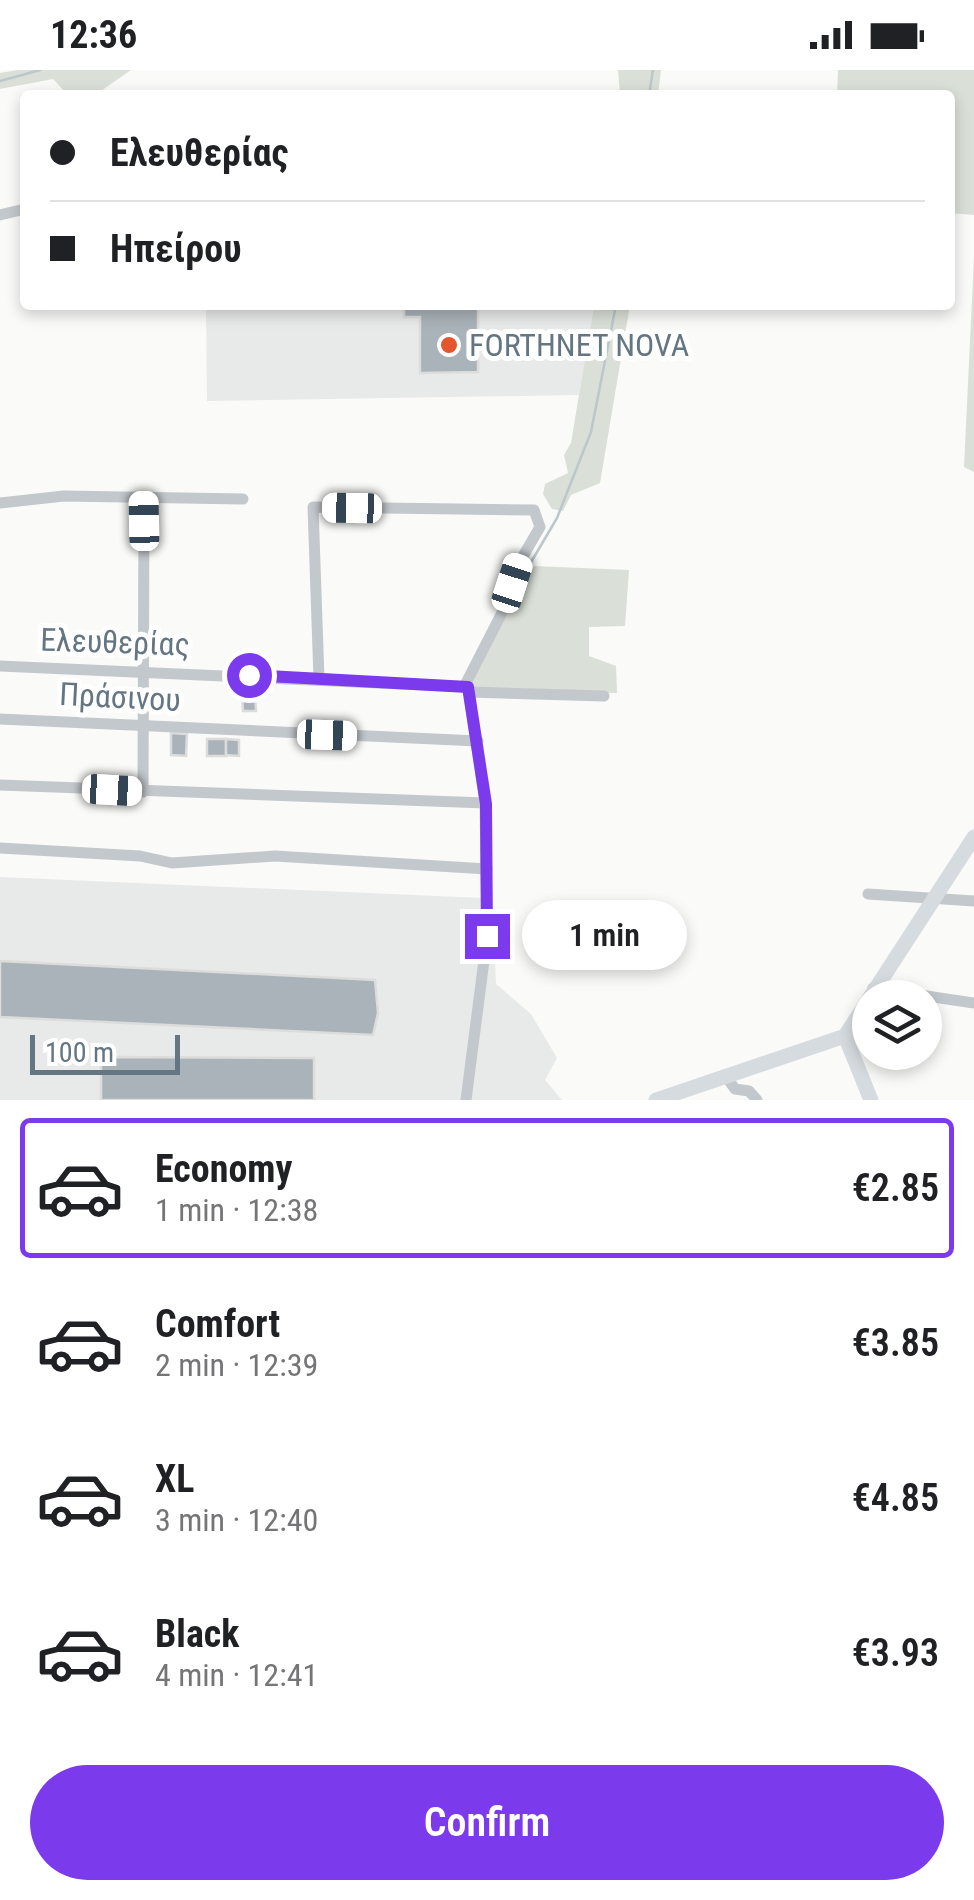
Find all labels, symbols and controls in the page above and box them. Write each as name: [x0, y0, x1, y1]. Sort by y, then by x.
text: 12:36: [50, 13, 137, 57]
text: Ελευθερίας: [110, 131, 289, 175]
text: Ηπείρου: [110, 227, 241, 271]
place label: FORTHNET NOVA: [469, 326, 689, 364]
marker: FORTHNET NOVA: [438, 334, 460, 356]
car: [128, 491, 160, 551]
car: [322, 492, 382, 524]
car: [488, 550, 536, 616]
street label: Ελευθερίας: [40, 620, 190, 664]
route start: [227, 653, 272, 698]
street label: Πράσινου: [58, 675, 182, 719]
car: [296, 719, 358, 751]
car: [81, 773, 143, 807]
callout: 1 min: [522, 901, 687, 971]
route end: [465, 914, 510, 959]
text: 1 min: [569, 916, 640, 954]
map controls: [852, 980, 942, 1070]
button: layers: [852, 980, 942, 1070]
scale bar: [30, 1030, 180, 1074]
text: 100 m: [45, 1036, 114, 1069]
icon: car: [35, 1143, 125, 1233]
text: Economy: [155, 1147, 292, 1191]
text: €2.85: [852, 1166, 939, 1210]
text: 1 min · 12:38: [155, 1191, 318, 1229]
icon: car: [35, 1298, 125, 1388]
text: Comfort: [155, 1302, 280, 1346]
text: €3.85: [852, 1321, 939, 1365]
text: 2 min · 12:39: [155, 1346, 318, 1384]
icon: car: [35, 1453, 125, 1543]
text: XL: [155, 1457, 194, 1501]
text: €4.85: [852, 1476, 939, 1520]
text: 3 min · 12:40: [155, 1501, 318, 1539]
icon: car: [35, 1608, 125, 1698]
text: Black: [155, 1612, 239, 1656]
text: €3.93: [852, 1631, 939, 1675]
text: 4 min · 12:41: [155, 1656, 318, 1694]
button: Confirm: [30, 1765, 944, 1880]

